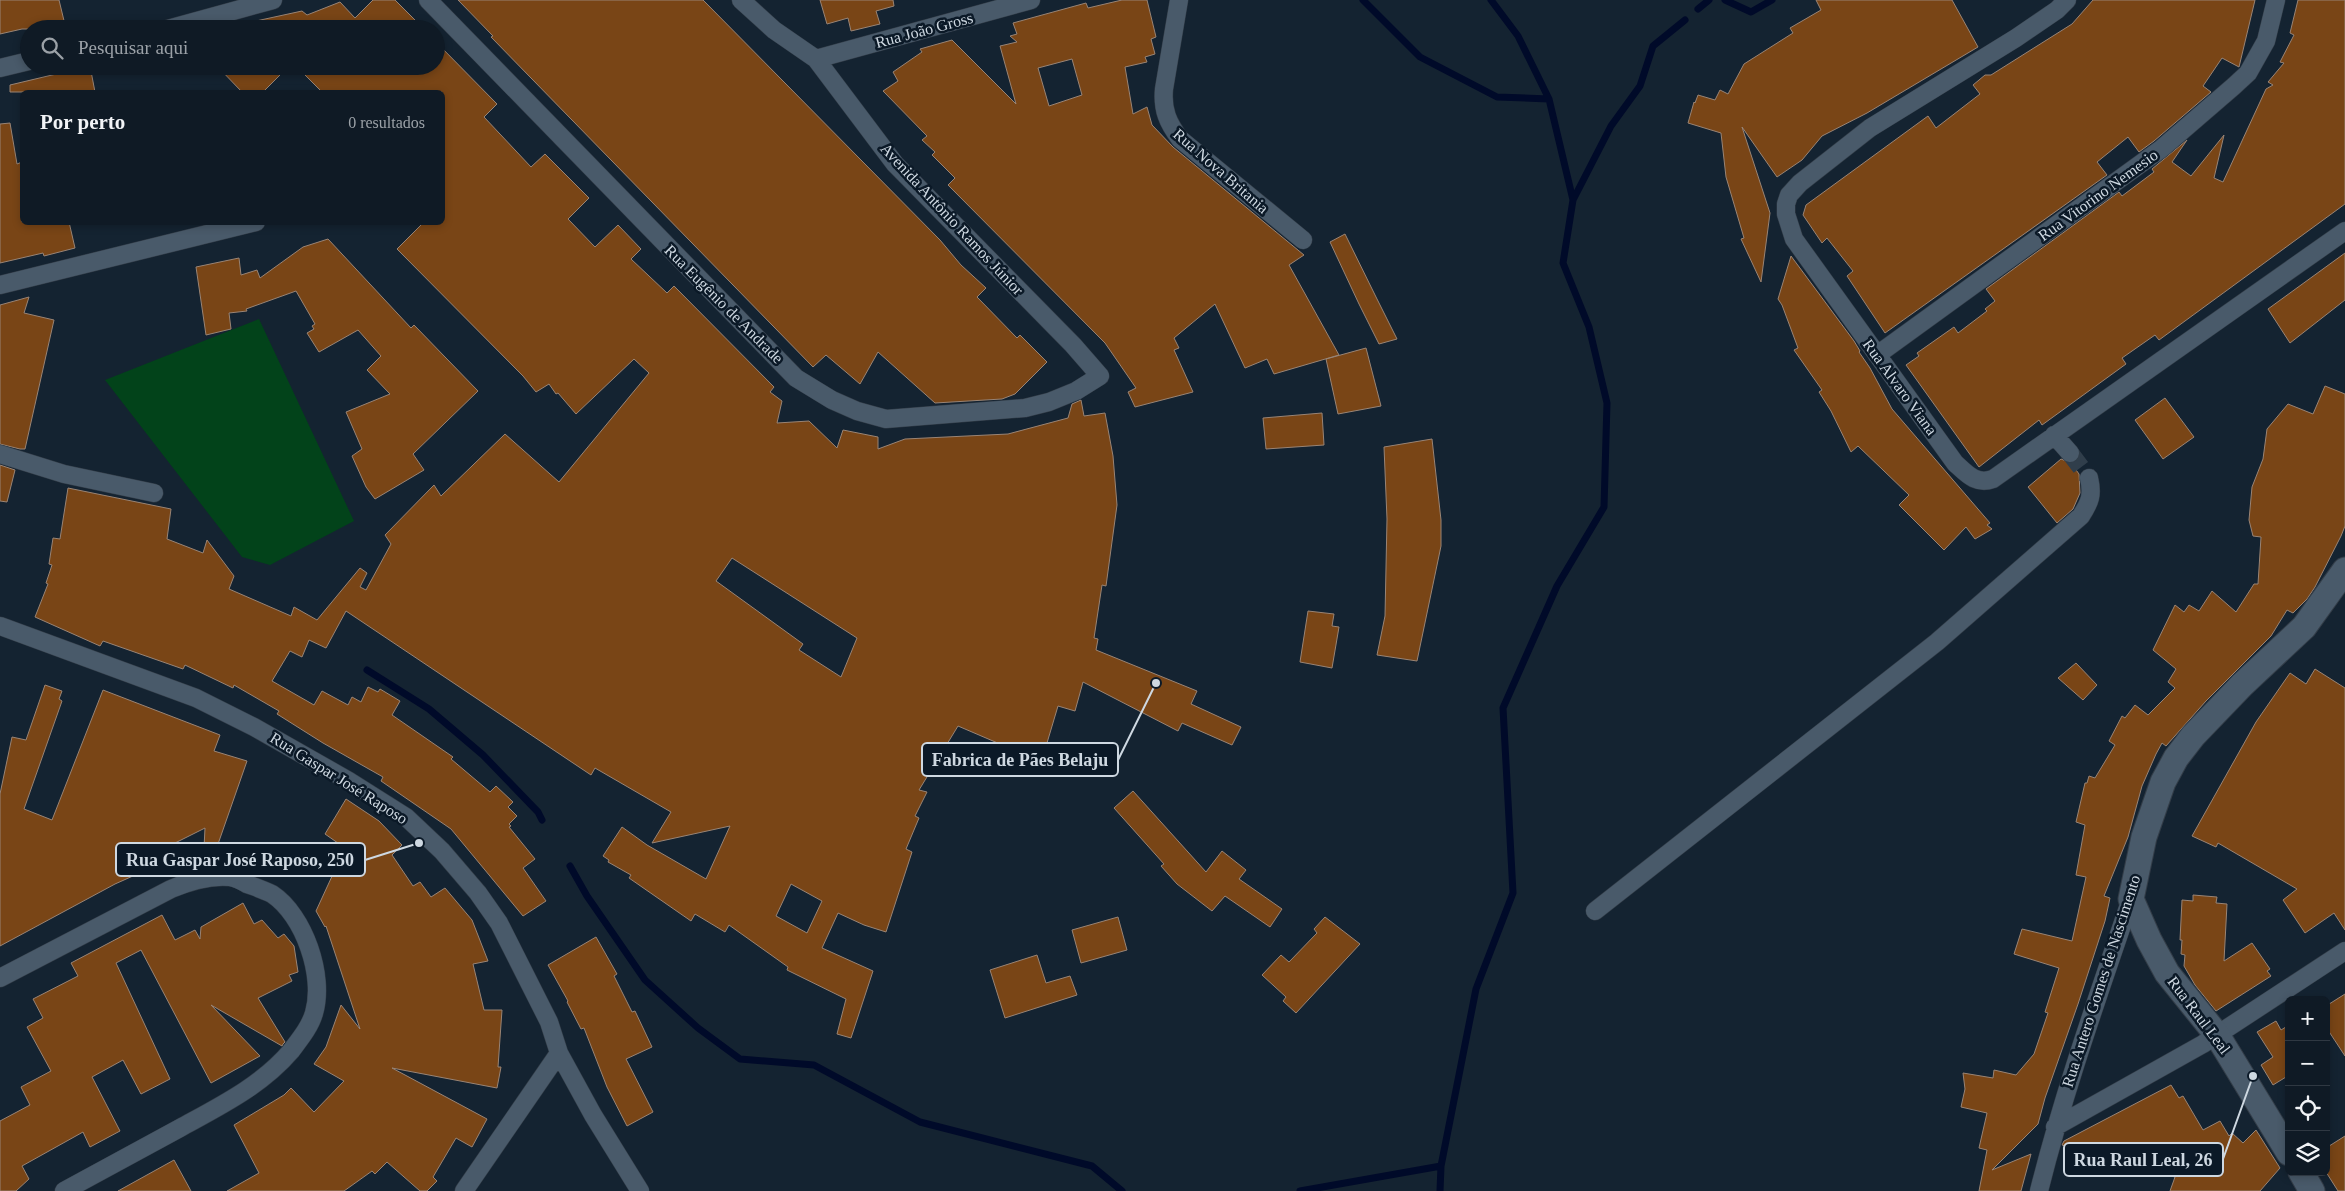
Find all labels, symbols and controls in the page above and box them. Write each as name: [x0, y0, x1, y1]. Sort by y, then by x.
street label: Rua João Gross: [873, 9, 975, 51]
search box: [20, 20, 445, 75]
icon: search: [38, 34, 66, 62]
text: Pesquisar aqui: [78, 37, 188, 58]
text: Por perto: [40, 110, 125, 134]
text: 0 resultados: [348, 114, 425, 131]
street label: Rua Nova Britania: [1170, 125, 1272, 217]
street label: Avenida Antônio Ramos Júnior: [877, 140, 1027, 299]
street label: Rua Vitorino Nemesio: [2035, 146, 2161, 244]
street label: Rua Eugênio de Andrade: [661, 241, 787, 367]
street label: Rua Alvaro Viana: [1860, 336, 1940, 438]
street label: Rua Gaspar José Raposo: [267, 729, 411, 828]
callout: Fabrica de Pães Belaju: [922, 743, 1118, 776]
text: Fabrica de Pães Belaju: [932, 750, 1108, 770]
callout: Rua Gaspar José Raposo, 250: [116, 843, 365, 876]
text: Rua Gaspar José Raposo, 250: [126, 850, 354, 870]
street label: Rua Antero Gomes de Nascimento: [2059, 873, 2143, 1089]
street label: Rua Raul Leal: [2164, 973, 2234, 1057]
map controls: [2285, 996, 2330, 1176]
button: +: [2285, 996, 2330, 1041]
button: −: [2285, 1041, 2330, 1086]
button: locate: [2285, 1086, 2330, 1131]
button: layers: [2285, 1131, 2330, 1176]
callout: Rua Raul Leal, 26: [2064, 1143, 2223, 1176]
text: Rua Raul Leal, 26: [2073, 1150, 2213, 1170]

